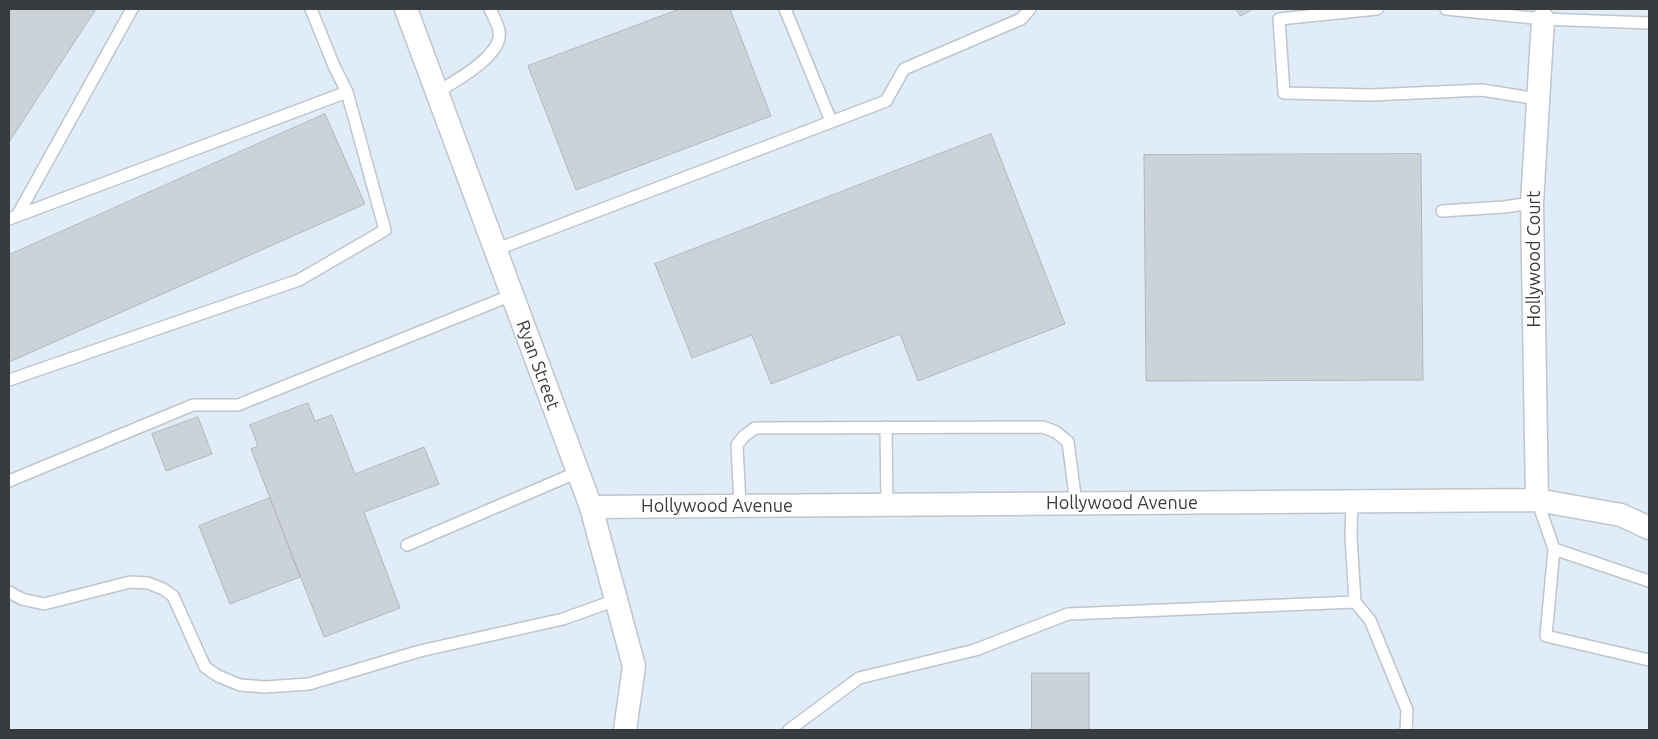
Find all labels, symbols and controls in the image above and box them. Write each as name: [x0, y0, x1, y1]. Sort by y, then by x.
street label: Hollywood Court: [1523, 191, 1545, 327]
street label: Ryan Street: [512, 317, 564, 413]
street label: Hollywood Avenue: [1046, 492, 1198, 514]
street label: Hollywood Avenue: [641, 495, 793, 517]

